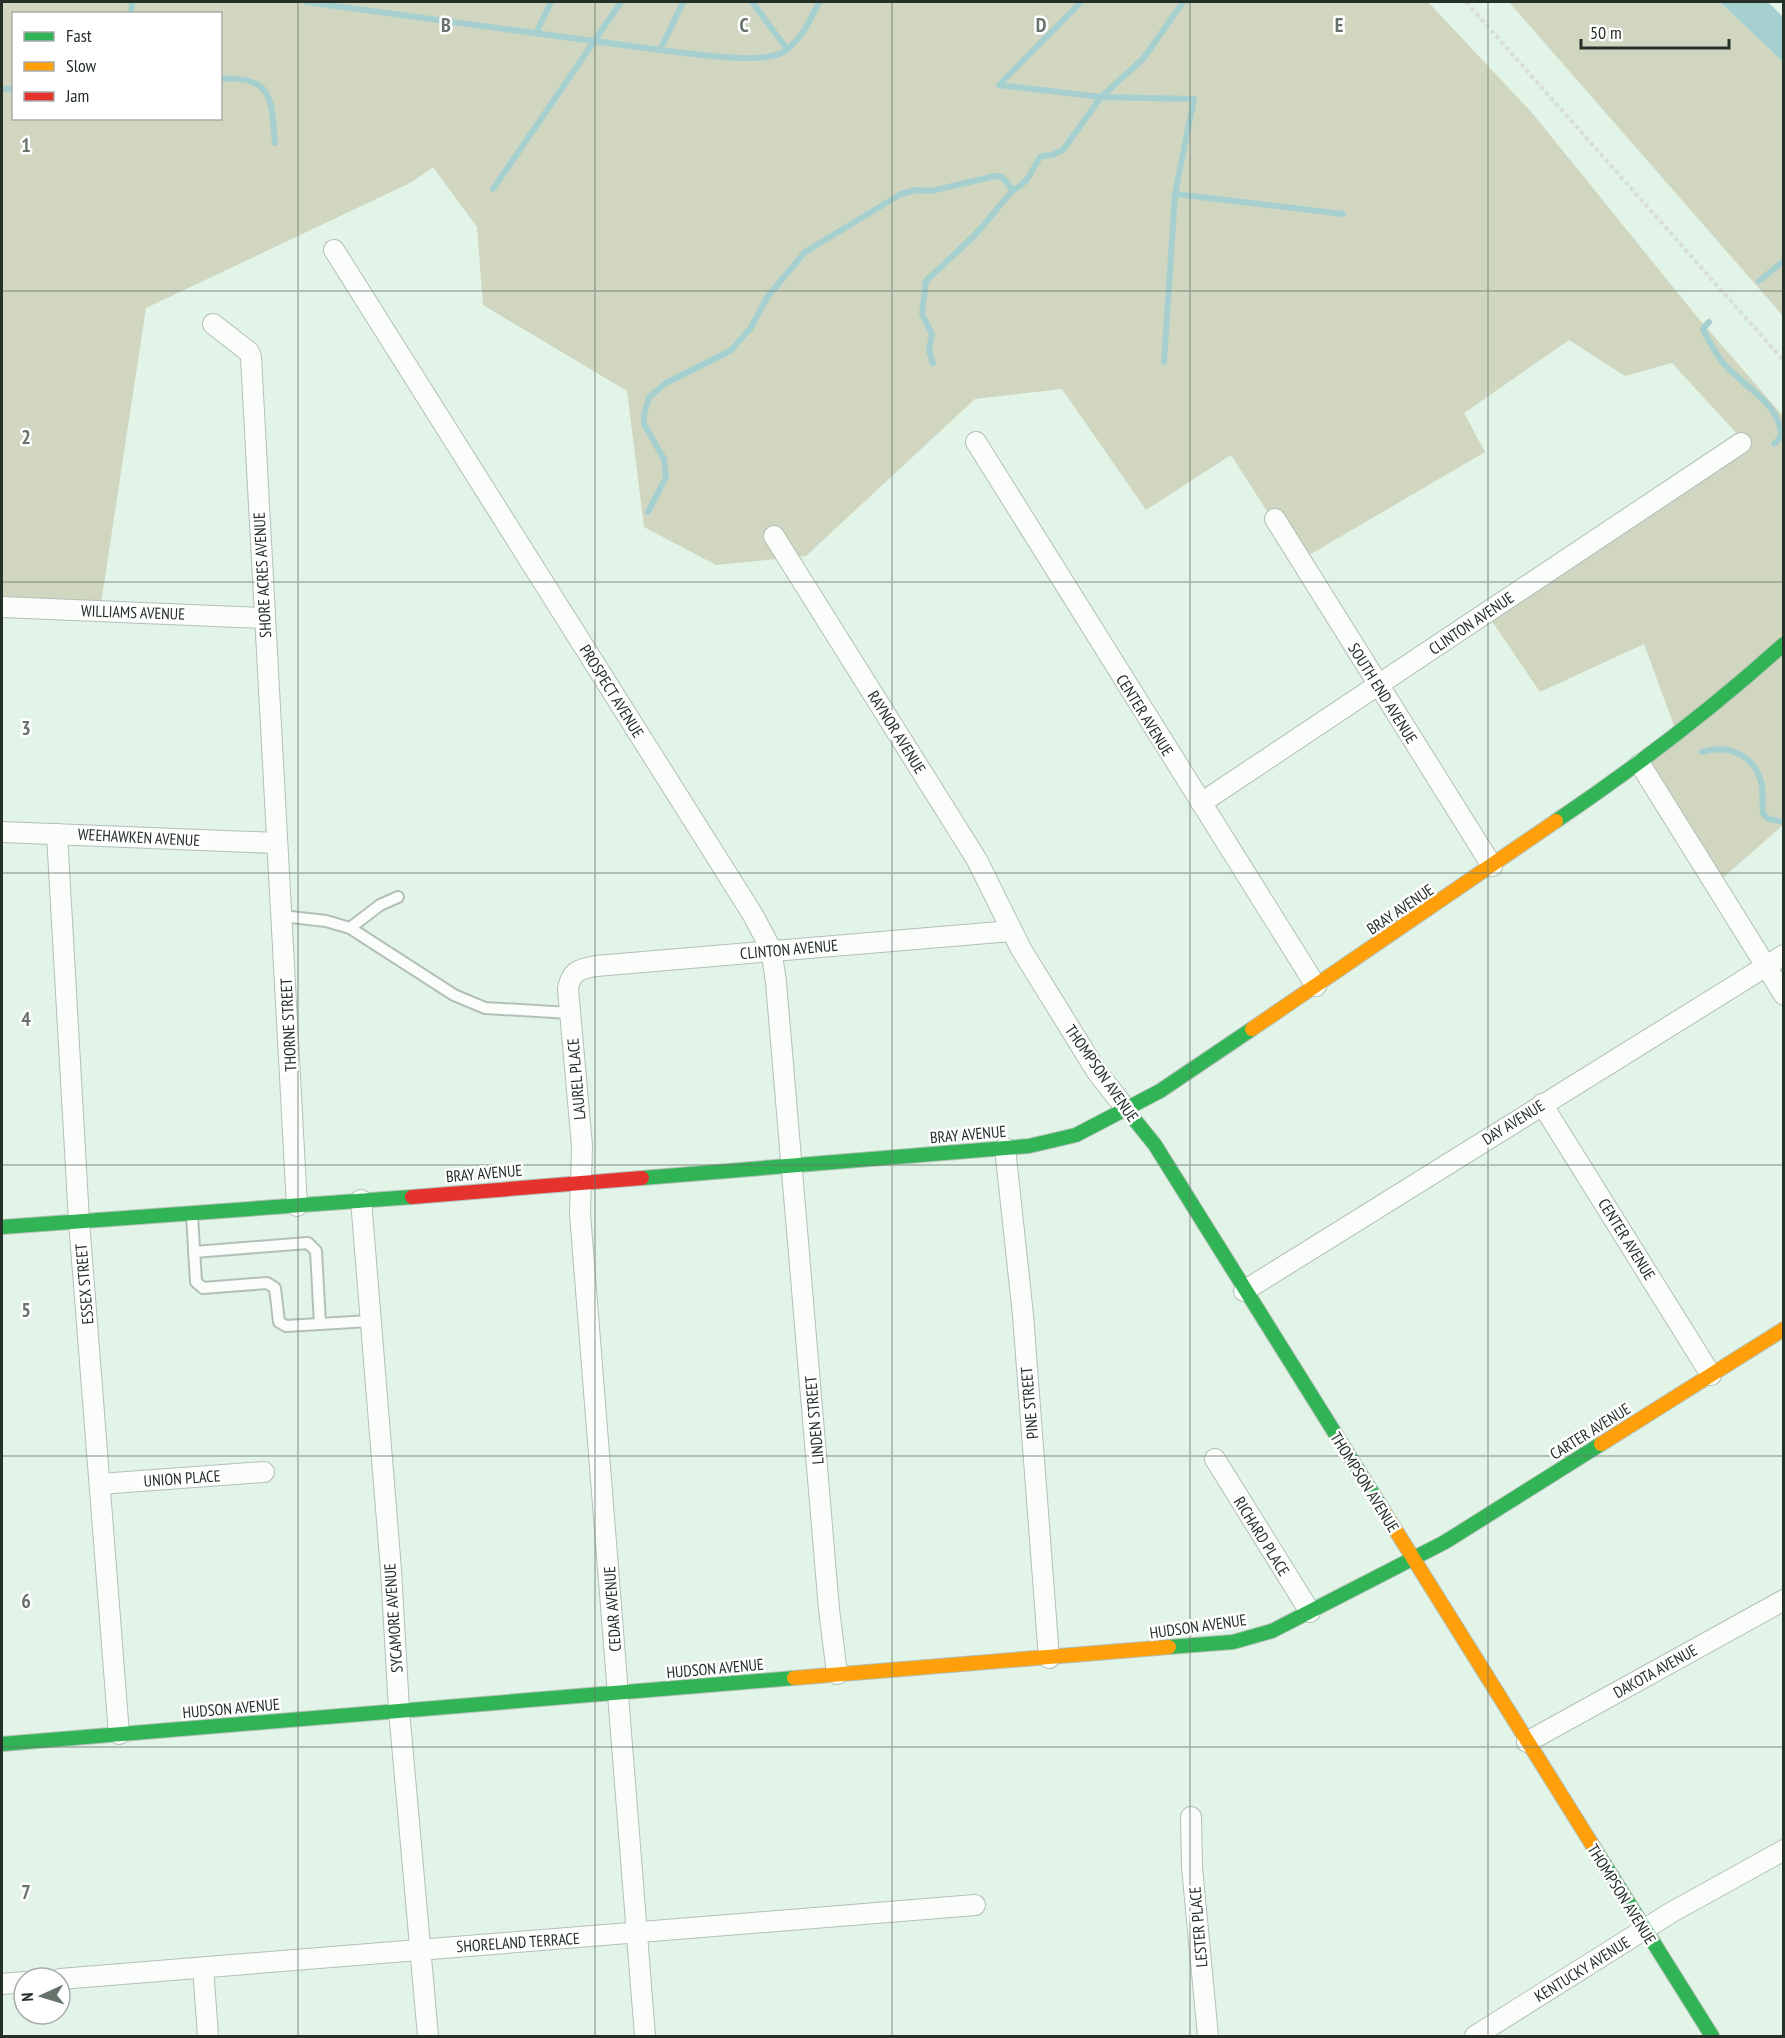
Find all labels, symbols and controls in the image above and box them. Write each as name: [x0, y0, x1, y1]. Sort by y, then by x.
legend: [12, 12, 222, 120]
text: B: [441, 12, 451, 38]
text: C: [739, 12, 749, 38]
text: D: [1036, 12, 1047, 38]
text: E: [1335, 12, 1343, 38]
scale bar: [1581, 12, 1730, 50]
text: 50 m: [1590, 21, 1622, 44]
text: Fast: [66, 24, 92, 47]
text: Slow: [66, 54, 97, 77]
text: Jam: [65, 84, 89, 107]
text: 1: [21, 132, 31, 158]
text: 2: [21, 424, 31, 450]
street label: SHORE ACRES AVENUE: [249, 512, 275, 638]
street label: CLINTON AVENUE: [1425, 587, 1517, 659]
street label: WILLIAMS AVENUE: [81, 600, 185, 624]
street label: SOUTH END AVENUE: [1344, 639, 1422, 747]
street label: PROSPECT AVENUE: [576, 641, 649, 741]
street label: CENTER AVENUE: [1112, 670, 1178, 760]
street label: RAYNOR AVENUE: [864, 687, 931, 777]
text: 3: [21, 715, 31, 741]
street label: WEEHAWKEN AVENUE: [77, 824, 201, 850]
street label: BRAY AVENUE: [1363, 879, 1437, 939]
street label: CLINTON AVENUE: [739, 935, 839, 963]
street label: THORNE STREET: [276, 978, 300, 1072]
text: 4: [21, 1006, 31, 1032]
street label: THOMPSON AVENUE: [1061, 1021, 1143, 1126]
street label: LAUREL PLACE: [562, 1037, 590, 1121]
street label: DAY AVENUE: [1478, 1095, 1548, 1149]
street label: BRAY AVENUE: [929, 1121, 1007, 1147]
street label: BRAY AVENUE: [445, 1160, 523, 1186]
street label: CENTER AVENUE: [1594, 1194, 1660, 1284]
street label: ESSEX STREET: [71, 1243, 97, 1325]
text: 5: [21, 1297, 31, 1323]
street label: PINE STREET: [1016, 1366, 1042, 1440]
street label: LINDEN STREET: [800, 1375, 828, 1465]
street label: CARTER AVENUE: [1546, 1398, 1634, 1464]
street label: THOMPSON AVENUE: [1326, 1428, 1404, 1536]
street label: UNION PLACE: [143, 1465, 221, 1491]
street label: RICHARD PLACE: [1230, 1493, 1294, 1579]
street label: SYCAMORE AVENUE: [379, 1563, 407, 1673]
street label: CEDAR AVENUE: [599, 1566, 625, 1652]
text: 6: [21, 1588, 31, 1614]
street label: HUDSON AVENUE: [1148, 1609, 1248, 1643]
street label: DAKOTA AVENUE: [1610, 1640, 1700, 1702]
street label: HUDSON AVENUE: [666, 1654, 765, 1682]
street label: HUDSON AVENUE: [182, 1694, 281, 1722]
street label: THOMPSON AVENUE: [1583, 1840, 1661, 1948]
text: 7: [21, 1879, 31, 1905]
street label: LESTER PLACE: [1185, 1886, 1211, 1968]
street label: SHORELAND TERRACE: [456, 1928, 580, 1956]
street label: KENTUCKY AVENUE: [1531, 1932, 1633, 2006]
north arrow: [12, 1966, 72, 2026]
text: N: [17, 1992, 37, 2002]

